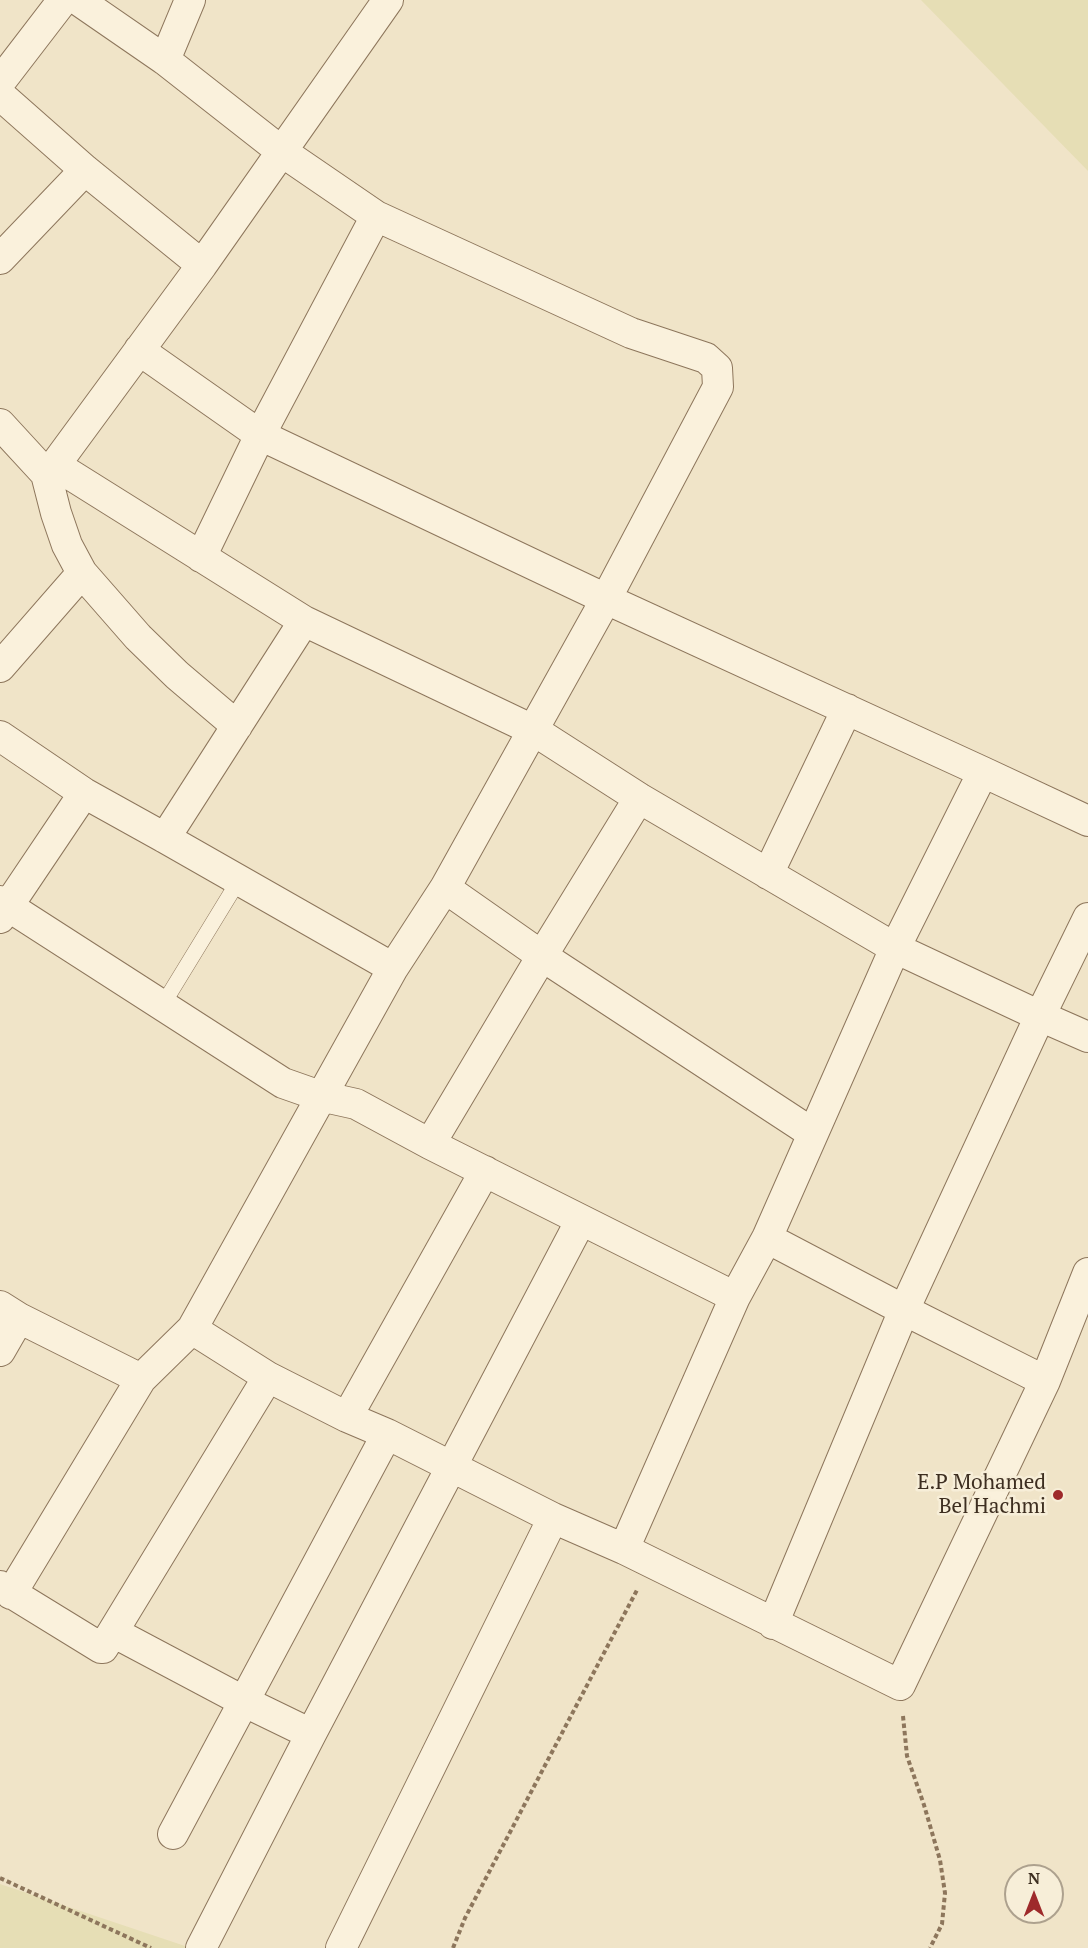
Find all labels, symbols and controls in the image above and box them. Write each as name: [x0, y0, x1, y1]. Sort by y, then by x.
place label: E.P Mohamed Bel Hachmi: [917, 1470, 1046, 1520]
marker: E.P Mohamed Bel Hachmi: [1051, 1488, 1065, 1502]
north arrow: [1004, 1864, 1064, 1924]
text: N: [1028, 1867, 1040, 1889]

